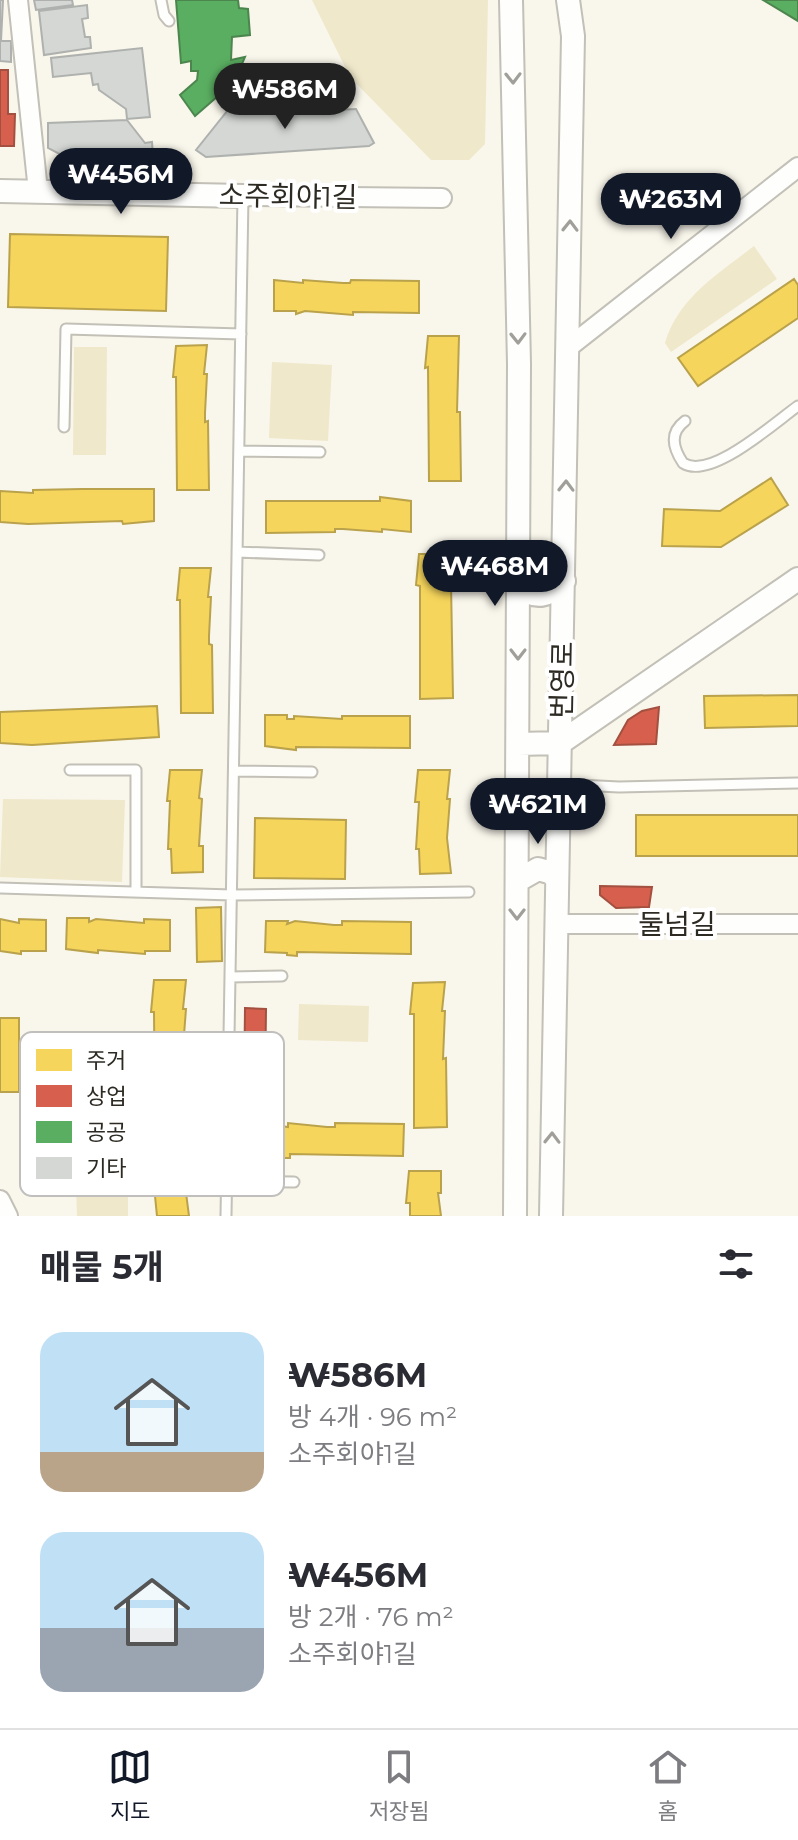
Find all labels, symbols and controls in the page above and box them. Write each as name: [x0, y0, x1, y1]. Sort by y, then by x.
pin: ₩586M: [229, 63, 341, 131]
one-way arrow: [504, 72, 521, 85]
text: ₩586M: [232, 73, 338, 105]
pin: ₩456M: [65, 148, 177, 216]
text: ₩456M: [67, 158, 175, 190]
pin: ₩263M: [615, 173, 727, 241]
street label: 소주회야1길: [218, 178, 358, 214]
text: ₩263M: [619, 183, 723, 215]
one-way arrow: [562, 219, 579, 232]
one-way arrow: [510, 332, 527, 345]
one-way arrow: [557, 479, 575, 492]
pin: ₩468M: [439, 540, 551, 608]
text: ₩468M: [441, 550, 549, 582]
street label: 번영로: [544, 641, 580, 719]
one-way arrow: [509, 648, 527, 661]
pin: ₩621M: [482, 778, 594, 846]
text: ₩621M: [488, 788, 588, 820]
street label: 둘넘길: [638, 907, 716, 941]
one-way arrow: [508, 908, 526, 921]
legend: [20, 1032, 284, 1196]
text: 주거: [86, 1047, 126, 1074]
text: 상업: [86, 1083, 126, 1110]
text: 공공: [86, 1119, 126, 1146]
one-way arrow: [544, 1131, 561, 1144]
text: 기타: [86, 1155, 126, 1182]
icon: filters: [714, 1242, 758, 1286]
text: 매물 5개: [40, 1246, 164, 1288]
text: ₩586M: [288, 1354, 427, 1396]
icon: home: [104, 1364, 200, 1460]
text: 방 4개 · 96 m²: [288, 1401, 457, 1433]
text: 소주회야1길: [288, 1438, 417, 1470]
text: ₩456M: [288, 1554, 428, 1596]
icon: home: [104, 1564, 200, 1660]
text: 방 2개 · 76 m²: [288, 1601, 454, 1633]
text: 소주회야1길: [288, 1638, 417, 1670]
tab: 지도: [108, 1745, 152, 1825]
tab: 저장됨: [369, 1745, 429, 1825]
tab: 홈: [646, 1745, 690, 1825]

